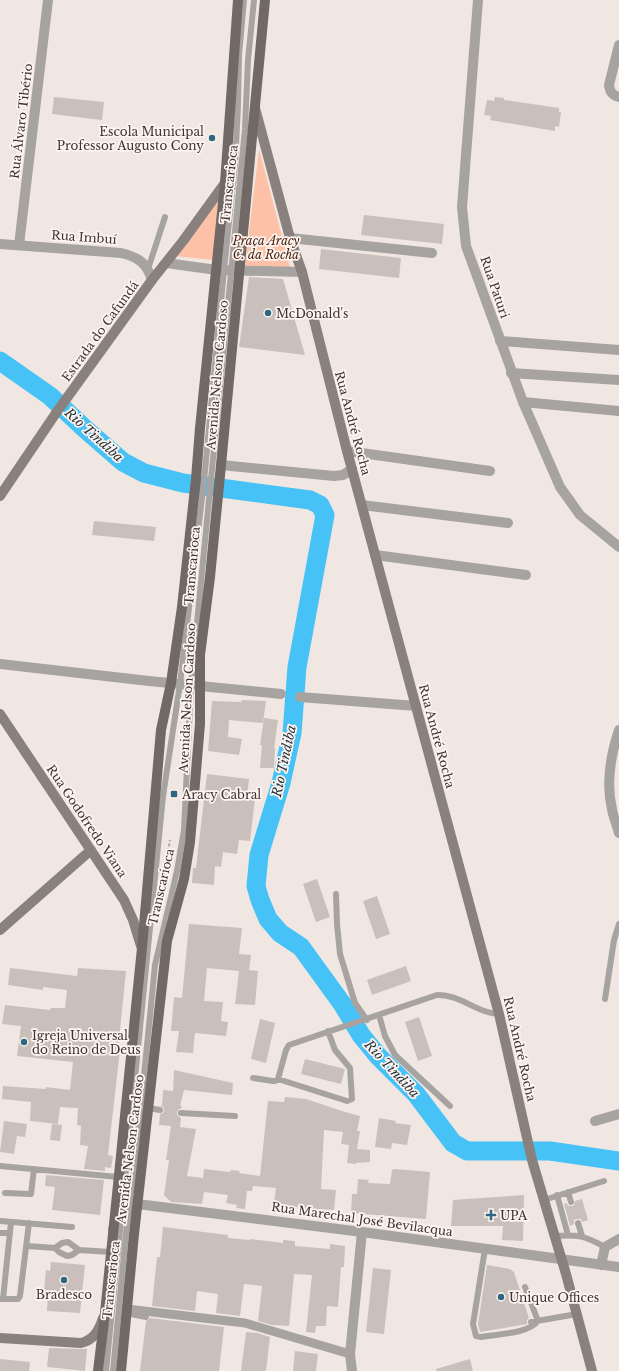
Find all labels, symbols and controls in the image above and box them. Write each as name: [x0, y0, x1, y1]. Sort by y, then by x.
street label: Rua Álvaro Tibério: [5, 62, 36, 180]
place label: Escola Municipal Professor Augusto Cony: [57, 124, 204, 153]
marker: Escola Municipal Professor Augusto Cony: [207, 133, 217, 143]
street label: Transcarioca: [217, 144, 241, 224]
street label: Rua Imbuí: [51, 227, 118, 247]
park label: Praça Aracy C. da Rocha: [232, 233, 300, 262]
street label: Rua Paturi: [477, 254, 513, 320]
street label: Estrada do Cafundá: [58, 277, 142, 384]
street label: Avenida Nelson Cardoso: [203, 299, 231, 452]
place label: McDonald's: [276, 306, 348, 321]
marker: McDonald's: [263, 308, 273, 318]
street label: Rua André Rocha: [332, 369, 374, 477]
water label: Rio Tindiba: [60, 404, 127, 466]
street label: Transcarioca: [181, 526, 203, 606]
street label: Avenida Nelson Cardoso: [176, 622, 198, 774]
street label: Rua André Rocha: [416, 682, 458, 790]
water label: Rio Tindiba: [268, 723, 300, 799]
street label: Rua Godofredo Viana: [44, 762, 131, 881]
place label: Aracy Cabral: [181, 787, 261, 802]
marker: Aracy Cabral: [169, 789, 179, 799]
street label: Transcarioca: [145, 847, 177, 927]
street label: Rua André Rocha: [501, 995, 539, 1103]
place label: Igreja Universal do Reino de Deus: [32, 1028, 141, 1057]
water label: Rio Tindiba: [360, 1036, 423, 1102]
marker: Igreja Universal do Reino de Deus: [19, 1037, 29, 1047]
street label: Avenida Nelson Cardoso: [113, 1073, 147, 1226]
street label: Rua Marechal José Bevilacqua: [270, 1199, 454, 1239]
place label: UPA: [500, 1208, 528, 1223]
marker: UPA: [485, 1209, 497, 1221]
street label: Transcarioca: [99, 1240, 123, 1320]
marker: Bradesco: [59, 1275, 69, 1285]
place label: Bradesco: [36, 1287, 92, 1302]
place label: Unique Offices: [509, 1290, 599, 1305]
marker: Unique Offices: [496, 1292, 506, 1302]

